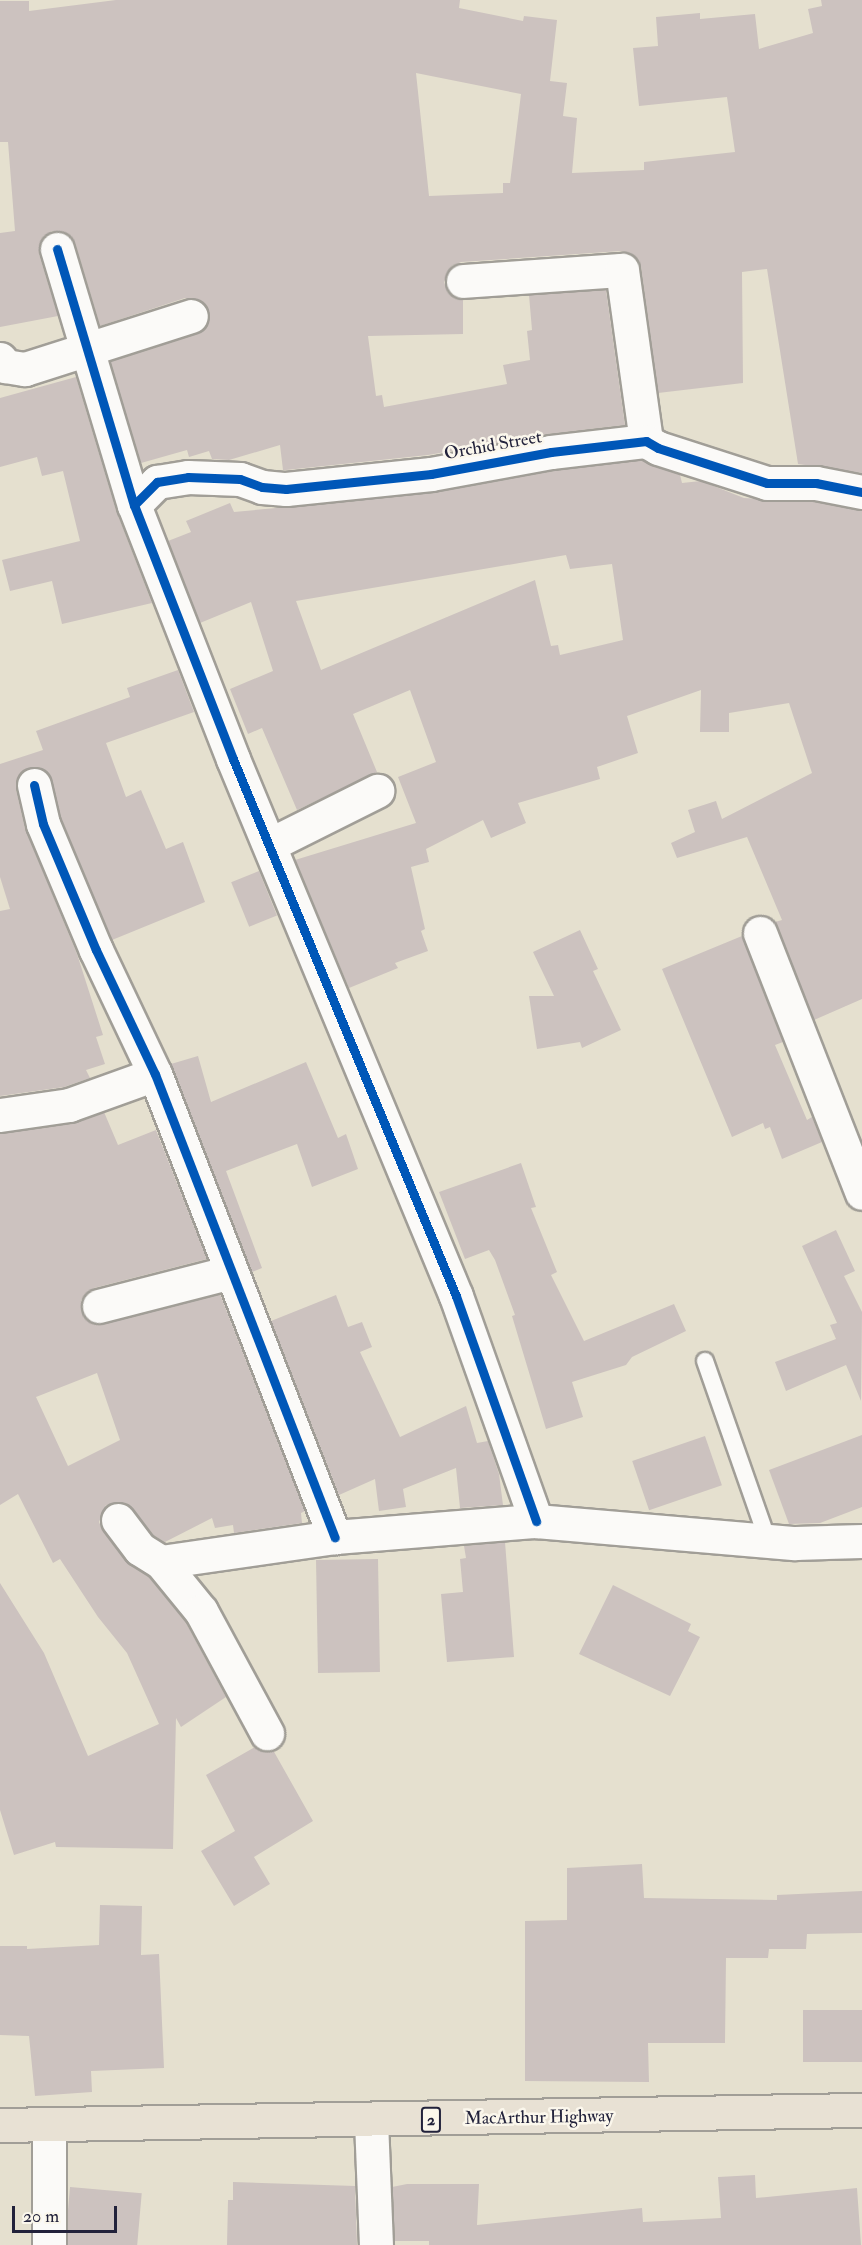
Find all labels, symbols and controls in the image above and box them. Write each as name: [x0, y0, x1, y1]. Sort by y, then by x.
street label: Orchid Street: [443, 427, 543, 465]
street label: MacArthur Highway: [464, 2106, 614, 2130]
road number: 2: [420, 2107, 442, 2133]
scale bar: [15, 2194, 120, 2232]
text: 20 m: [23, 2205, 59, 2228]

